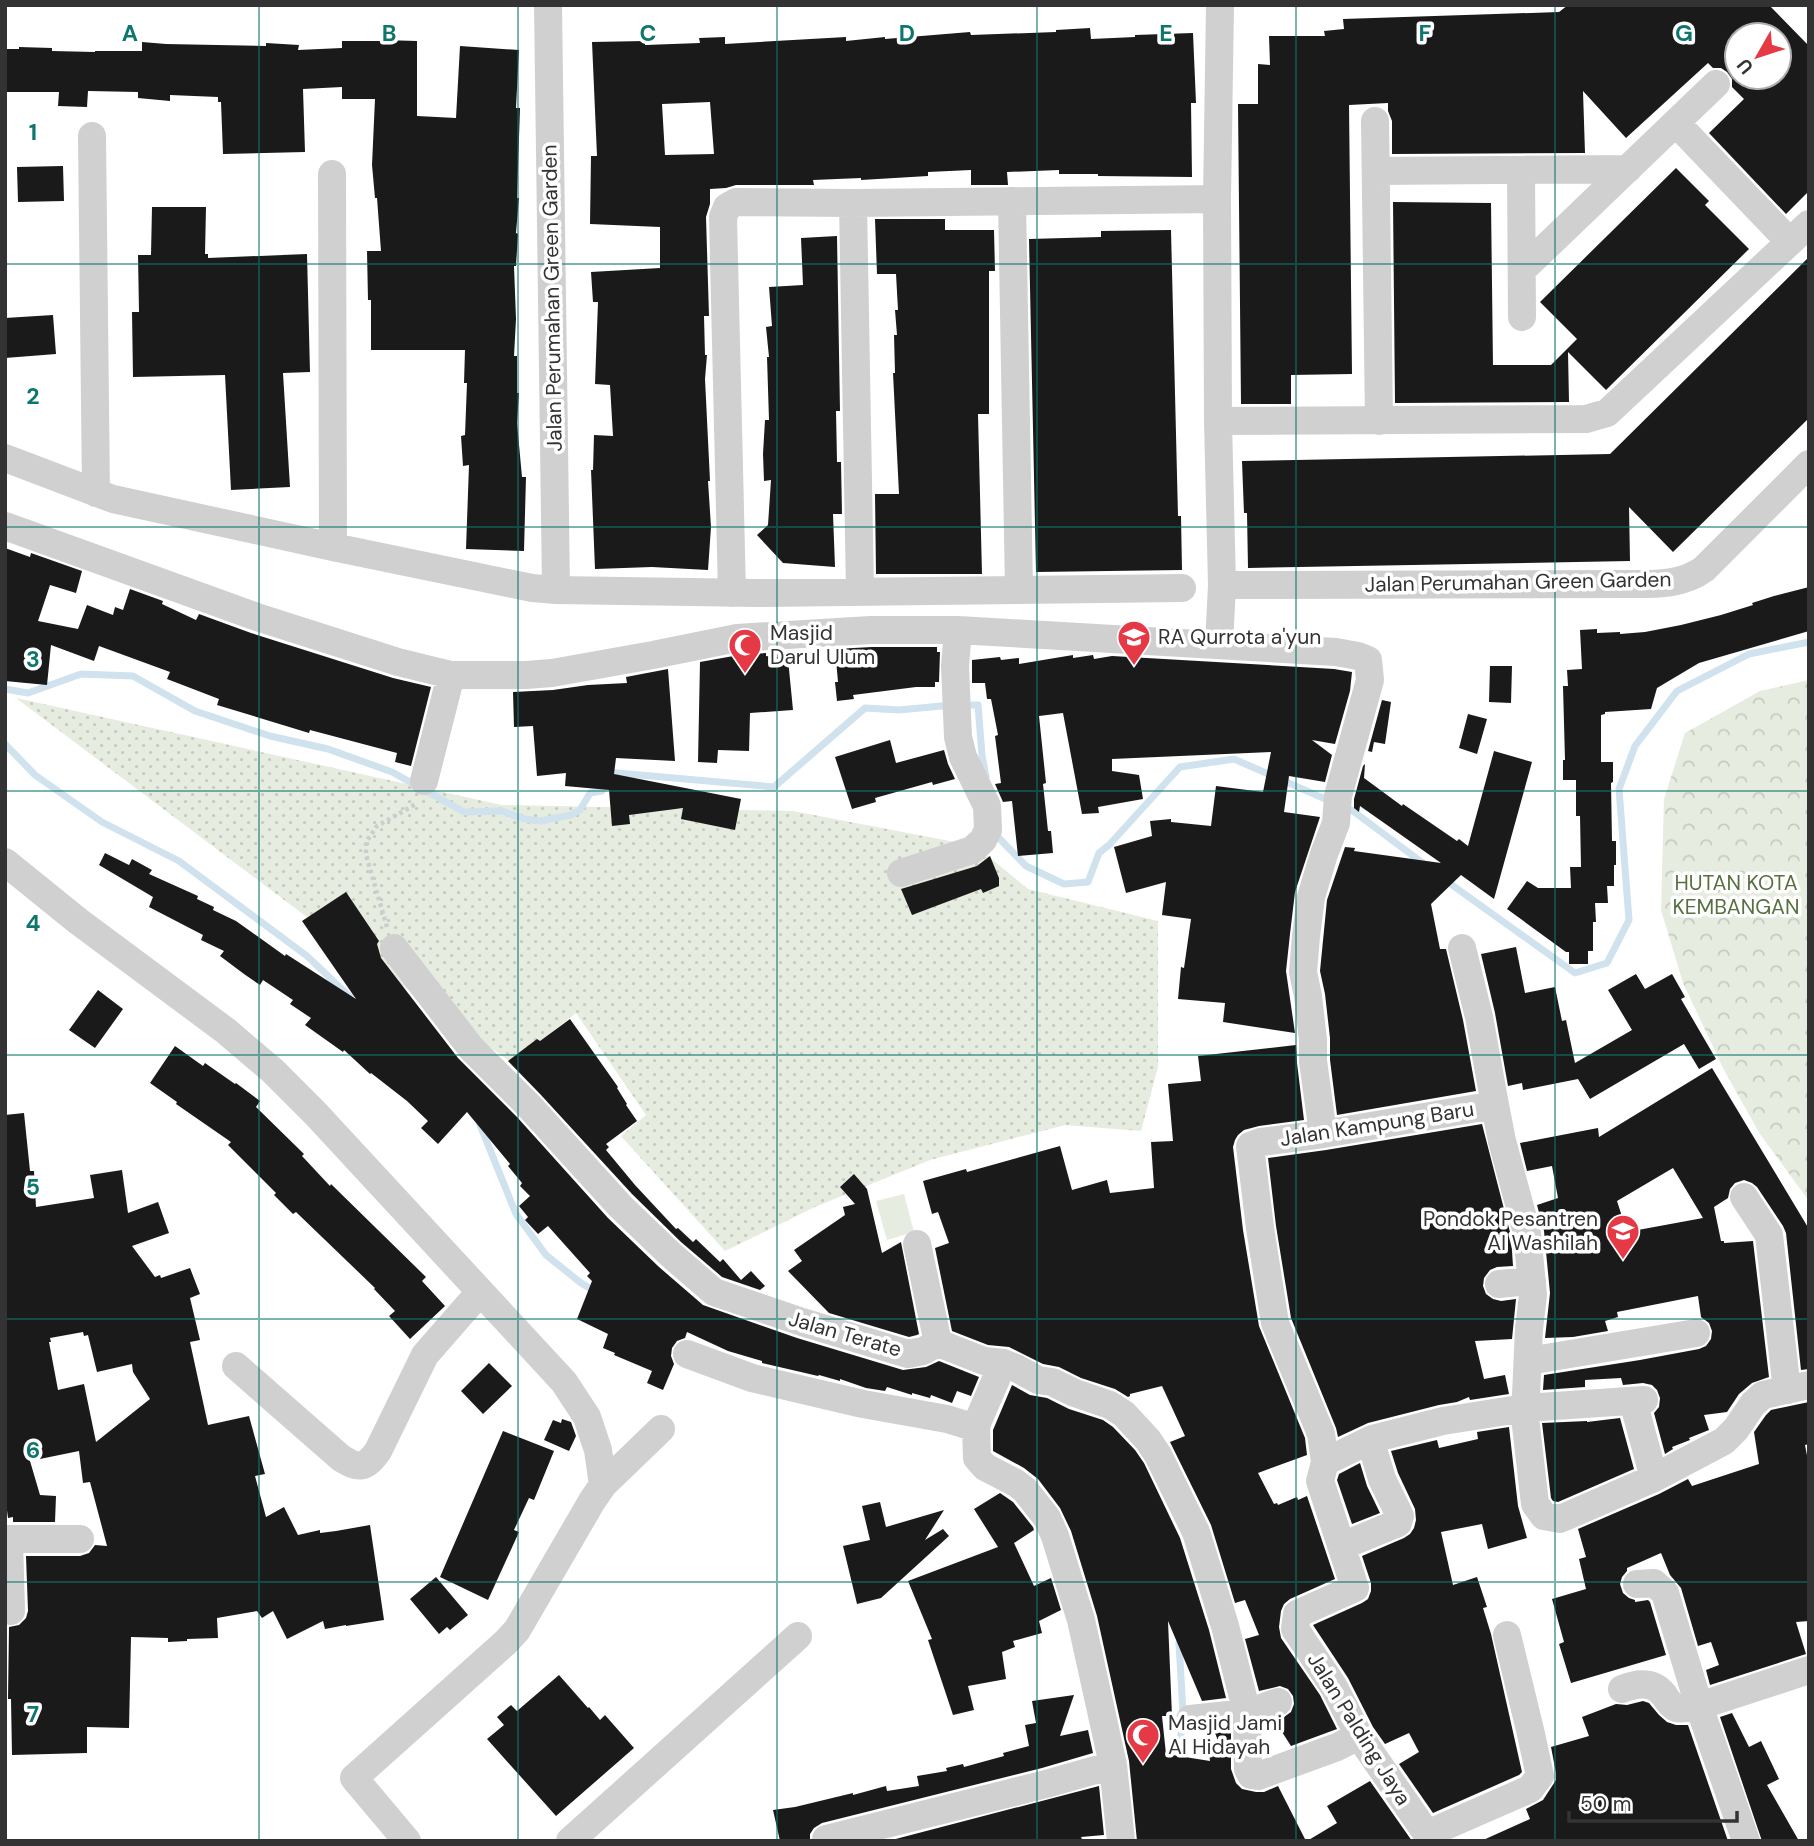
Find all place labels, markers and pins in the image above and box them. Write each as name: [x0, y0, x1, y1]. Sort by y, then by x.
school or university icon: RA Qurrota a'yun: [1115, 618, 1153, 667]
place label: Masjid Darul Ulum: [770, 619, 875, 671]
place label: RA Qurrota a'yun: [1158, 623, 1321, 651]
mosque icon: Masjid Darul Ulum: [726, 626, 764, 675]
place label: Pondok Pesantren Al Washilah: [1423, 1205, 1598, 1257]
school or university icon: Pondok Pesantren Al Washilah: [1604, 1212, 1642, 1261]
place label: Masjid Jami Al Hidayah: [1168, 1709, 1282, 1761]
mosque icon: Masjid Jami Al Hidayah: [1124, 1716, 1162, 1765]

